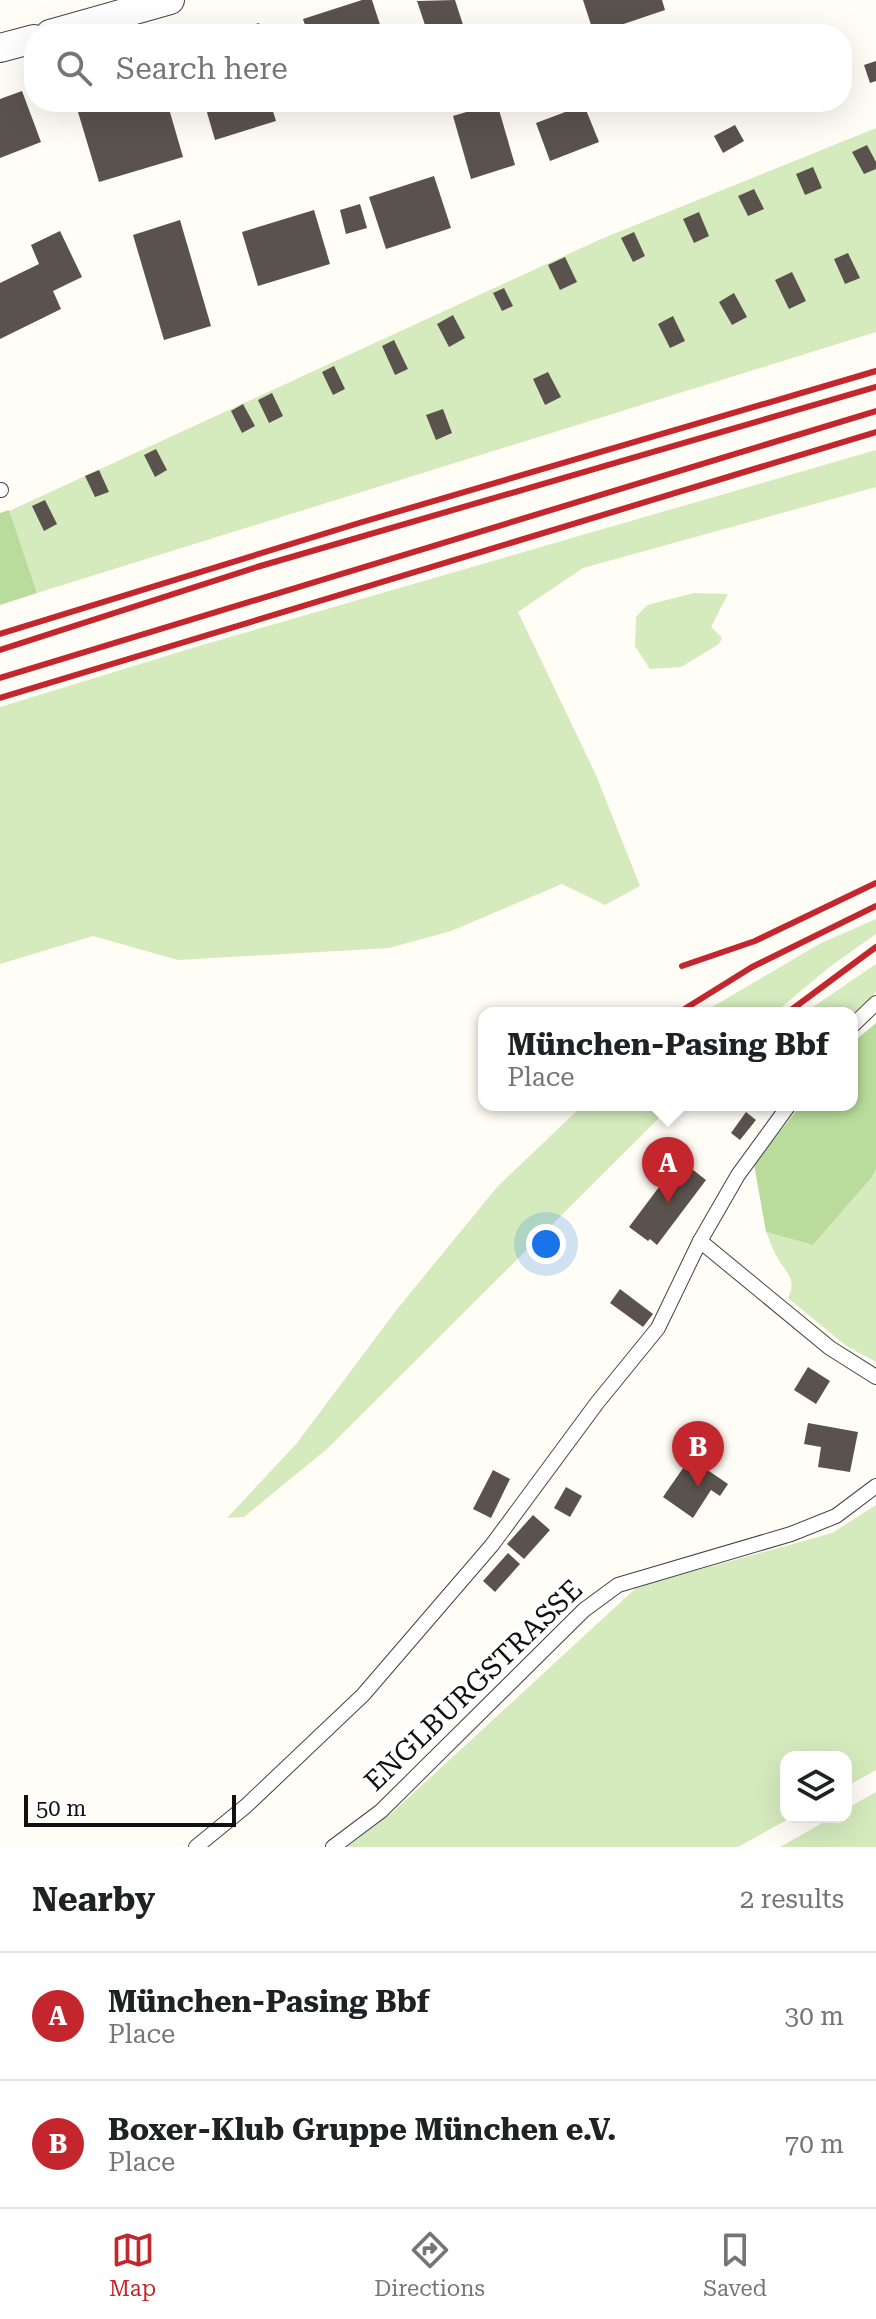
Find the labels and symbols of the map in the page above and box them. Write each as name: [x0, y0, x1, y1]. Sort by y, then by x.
pin: A: [642, 1137, 694, 1203]
your location: [526, 1224, 566, 1264]
pin: B: [672, 1421, 724, 1487]
street label: ENGLBURGSTRASSE: [358, 1573, 589, 1798]
scale bar: [24, 1791, 236, 1827]

